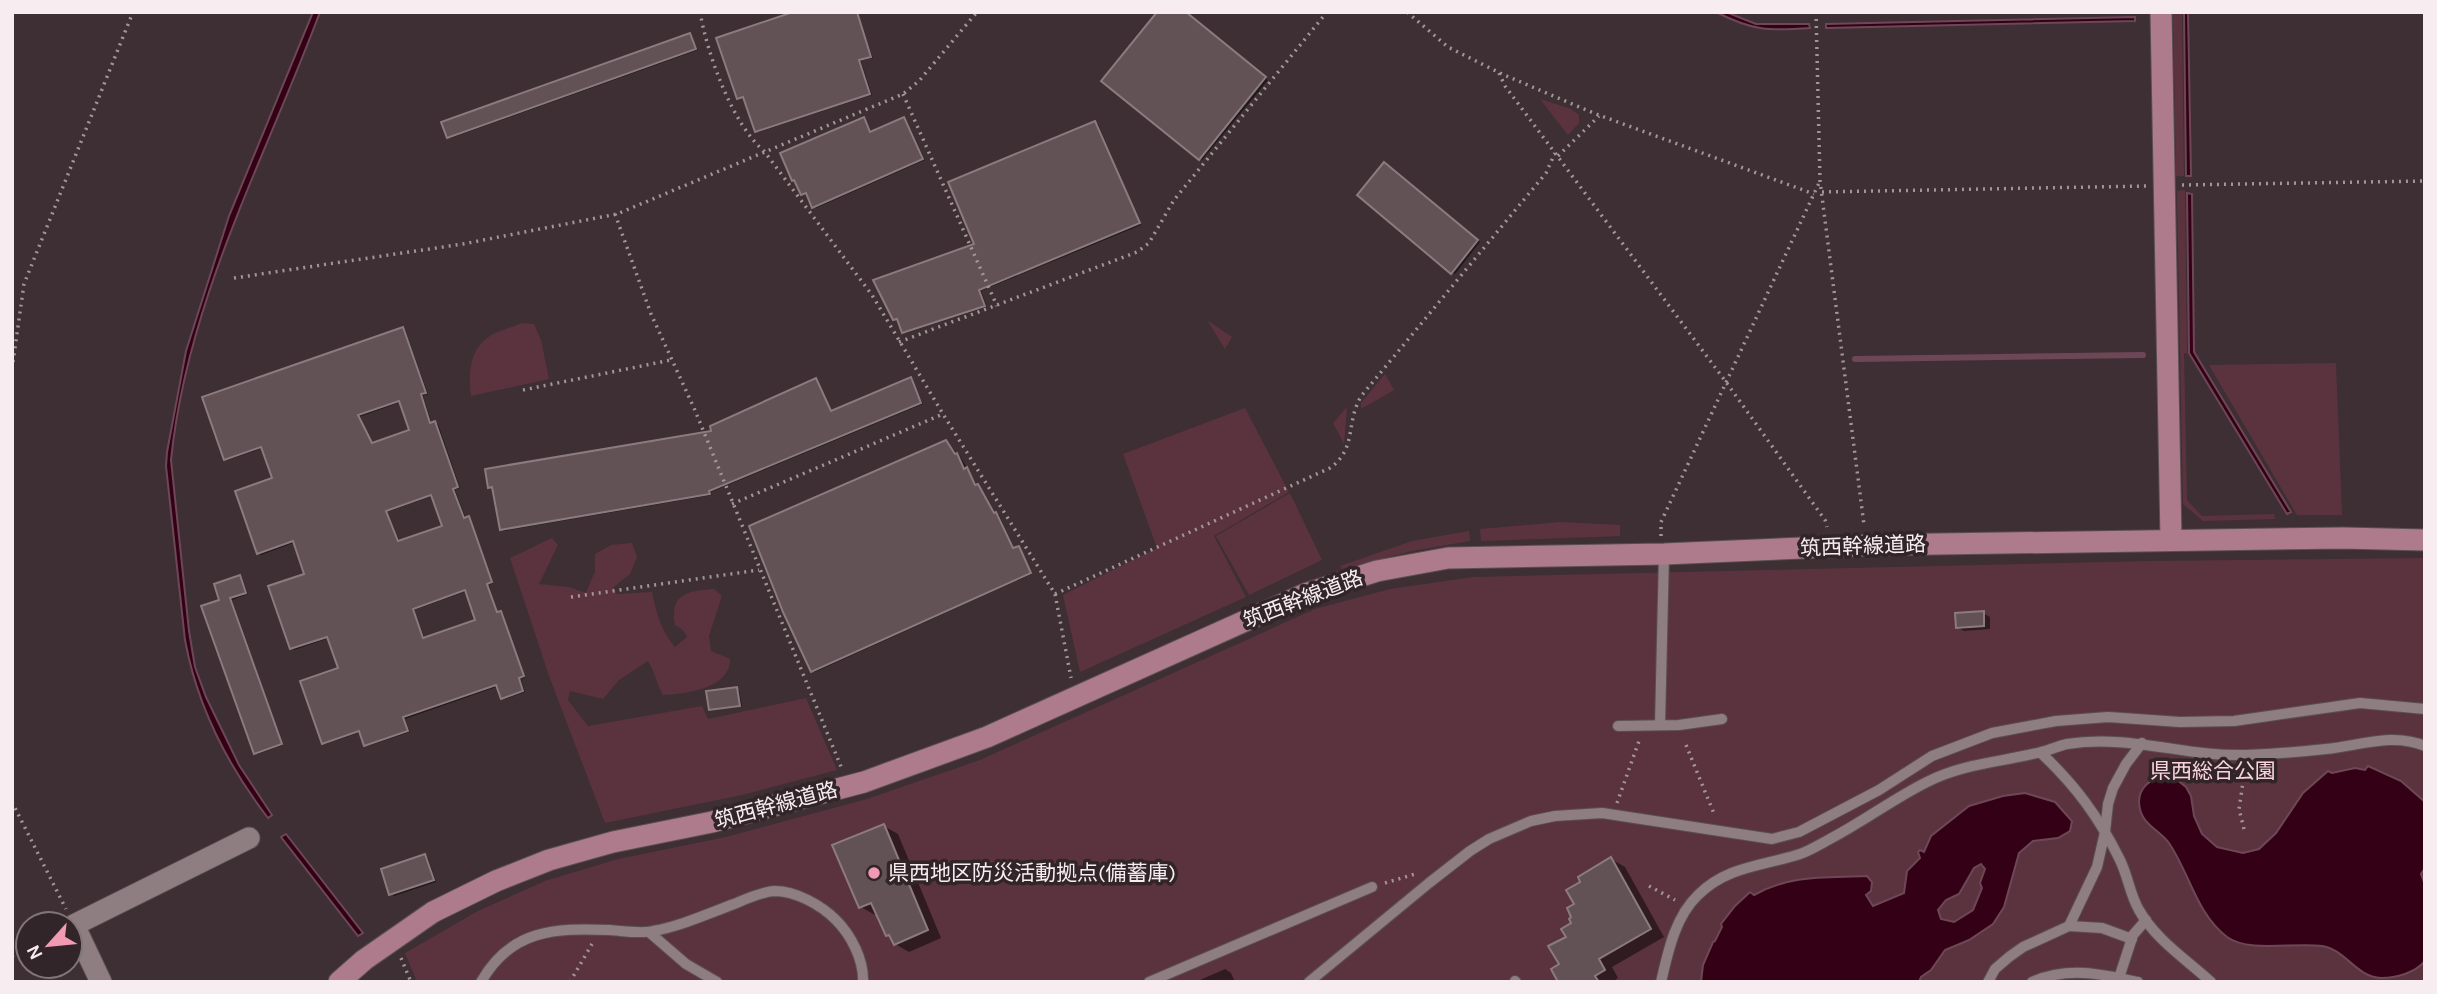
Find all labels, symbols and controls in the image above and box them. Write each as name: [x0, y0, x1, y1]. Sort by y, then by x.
street label: 筑西幹線道路: [1800, 532, 1926, 560]
street label: 筑西幹線道路: [1240, 565, 1366, 633]
park label: 県西総合公園: [2150, 759, 2276, 783]
street label: 筑西幹線道路: [712, 777, 840, 833]
place label: 県西地区防災活動拠点(備蓄庫): [888, 861, 1176, 885]
marker: 県西地区防災活動拠点(備蓄庫): [866, 865, 882, 881]
north arrow: [14, 910, 84, 980]
text: N: [22, 941, 48, 963]

